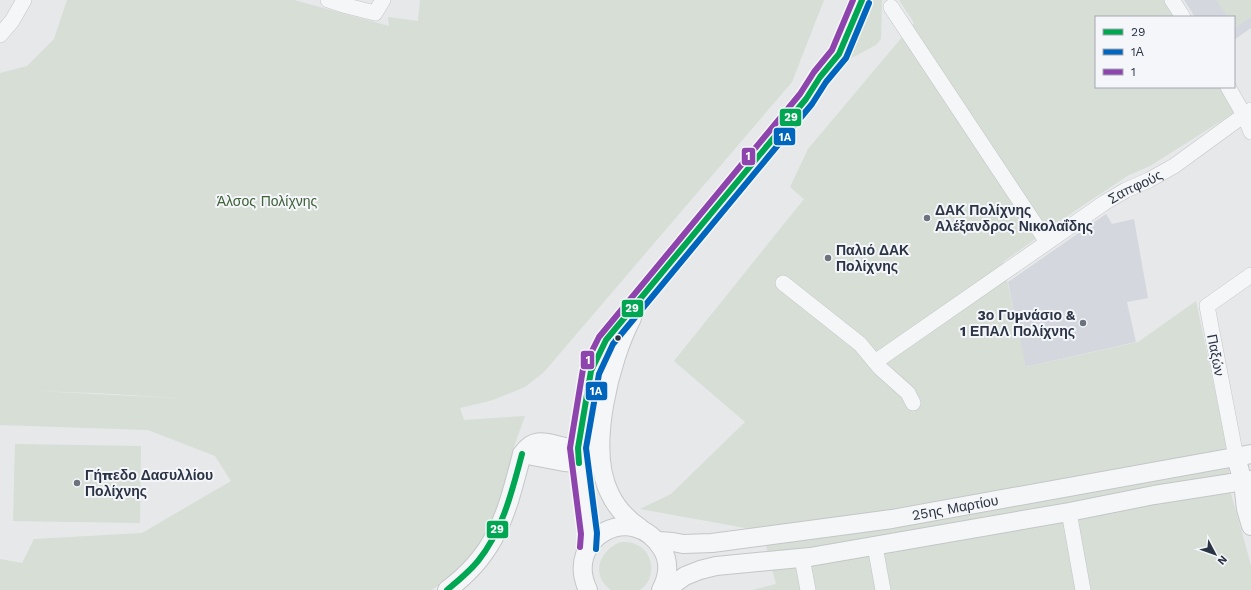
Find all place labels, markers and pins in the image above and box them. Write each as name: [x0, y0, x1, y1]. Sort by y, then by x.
place label: ΔΑΚ Πολίχνης Αλέξανδρος Νικολαΐδης: [935, 202, 1093, 234]
marker: ΔΑΚ Πολίχνης Αλέξανδρος Νικολαΐδης: [922, 213, 932, 223]
place label: Παλιό ΔΑΚ Πολίχνης: [836, 242, 909, 274]
marker: Παλιό ΔΑΚ Πολίχνης: [823, 253, 833, 263]
place label: 3ο Γυμνάσιο & 1 ΕΠΑΛ Πολίχνης: [960, 307, 1075, 339]
marker: 3ο Γυμνάσιο & 1 ΕΠΑΛ Πολίχνης: [1078, 318, 1088, 328]
unlabelled marker: [613, 333, 623, 343]
place label: Γήπεδο Δασυλλίου Πολίχνης: [85, 467, 213, 499]
marker: Γήπεδο Δασυλλίου Πολίχνης: [72, 478, 82, 488]

